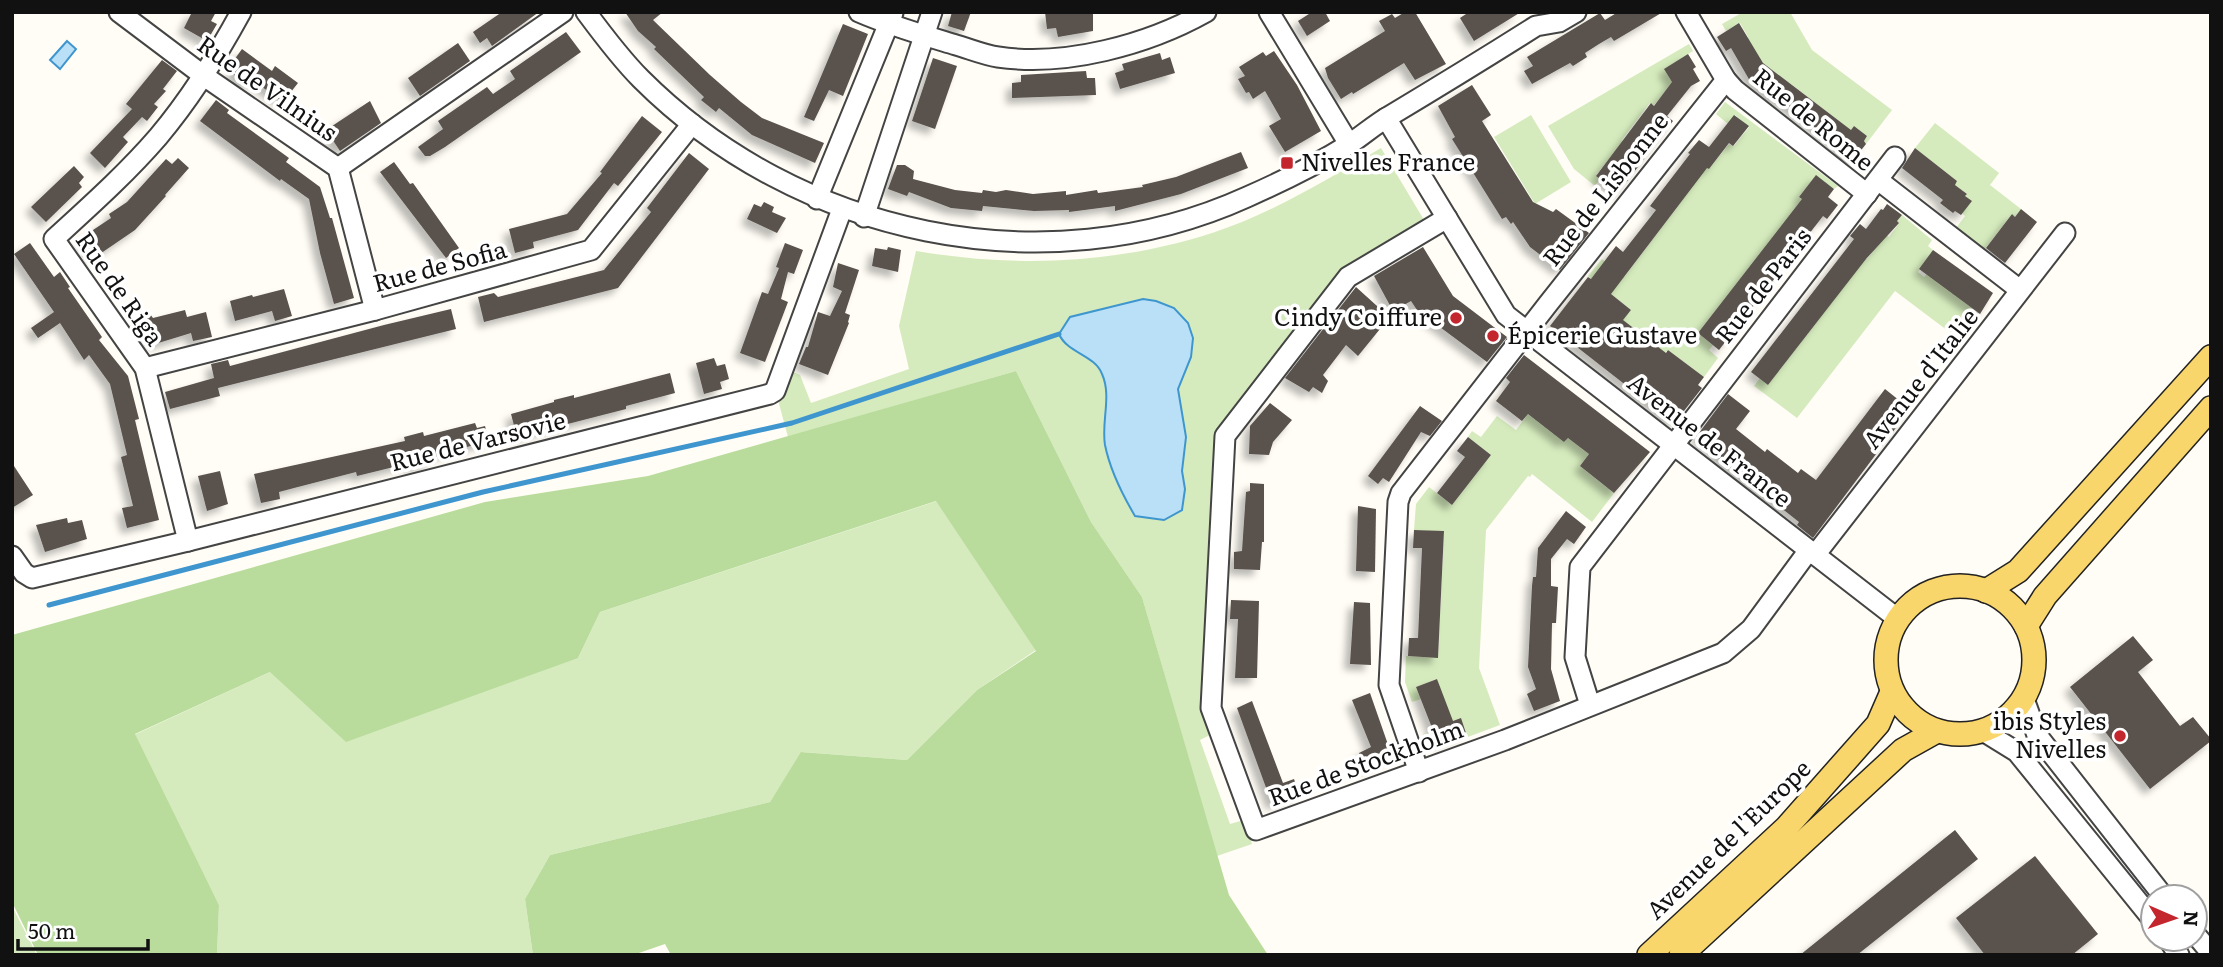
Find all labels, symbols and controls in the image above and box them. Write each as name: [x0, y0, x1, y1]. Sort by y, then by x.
street label: Rue de Vilnius: [191, 26, 346, 148]
street label: Rue de Rome: [1747, 58, 1883, 178]
street label: Rue de Lisbonne: [1533, 104, 1675, 273]
place label: Nivelles France: [1301, 143, 1475, 178]
marker: Nivelles France: [1279, 155, 1295, 171]
street label: Rue de Paris: [1706, 219, 1818, 350]
street label: Rue de Riga: [69, 223, 173, 352]
street label: Rue de Sofia: [369, 230, 510, 299]
place label: Cindy Coiffure: [1274, 298, 1442, 333]
street label: Avenue d'Italie: [1853, 300, 1985, 455]
marker: Cindy Coiffure: [1448, 310, 1464, 326]
place label: Épicerie Gustave: [1507, 316, 1697, 351]
marker: Épicerie Gustave: [1485, 328, 1501, 344]
street label: Avenue de France: [1621, 364, 1800, 514]
street label: Rue de Varsovie: [386, 401, 569, 478]
place label: ibis Styles Nivelles: [1993, 702, 2106, 765]
street label: Rue de Stockholm: [1263, 710, 1468, 813]
marker: ibis Styles Nivelles: [2112, 728, 2128, 744]
street label: Avenue de l'Europe: [1637, 750, 1817, 926]
north arrow: [2139, 883, 2209, 953]
scale bar: [18, 908, 147, 952]
text: N: [2178, 910, 2206, 927]
text: 50 m: [28, 914, 75, 945]

